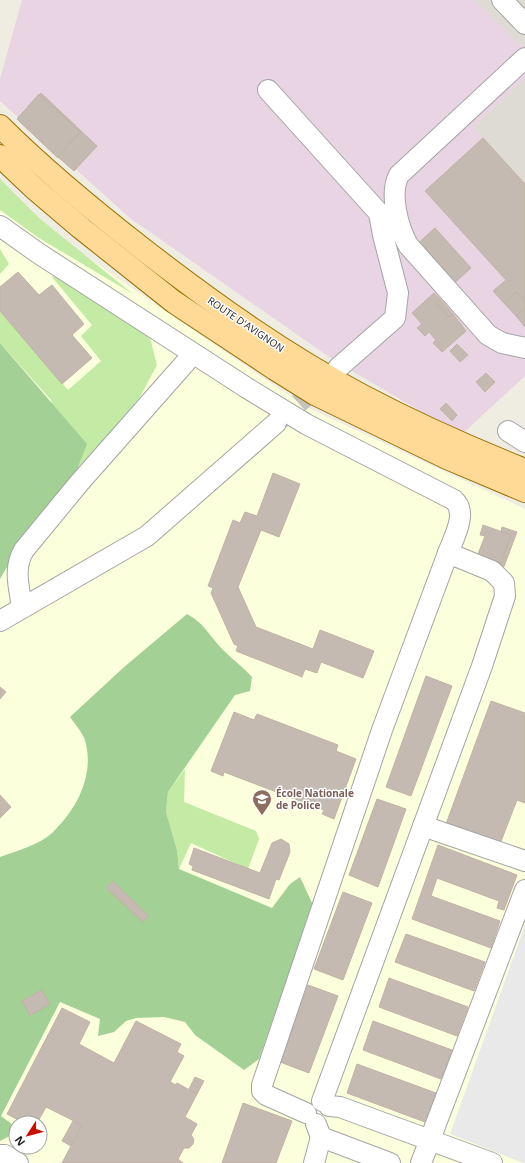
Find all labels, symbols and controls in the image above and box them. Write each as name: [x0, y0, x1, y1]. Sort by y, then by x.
street label: ROUTE D'AVIGNON: [205, 293, 287, 355]
place label: École Nationale de Police: [276, 786, 354, 812]
school or university icon: École Nationale de Police: [251, 788, 273, 816]
north arrow: [8, 1115, 48, 1155]
text: N: [11, 1133, 28, 1149]

